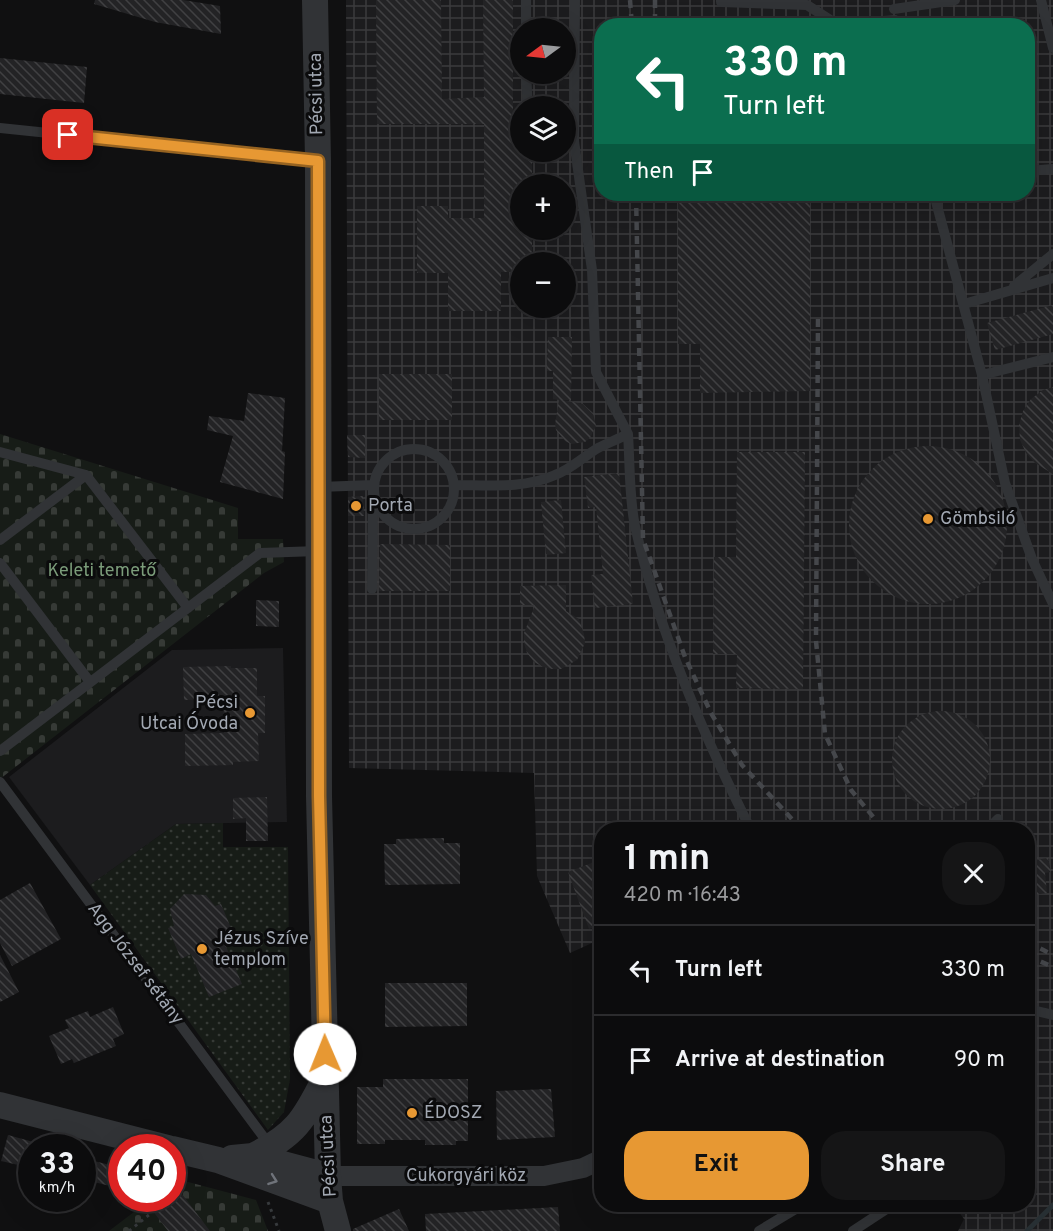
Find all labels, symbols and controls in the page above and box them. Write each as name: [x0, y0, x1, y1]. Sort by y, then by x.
north arrow: [510, 18, 576, 84]
map controls: [510, 18, 576, 318]
text: 330 m: [723, 38, 848, 91]
icon: left: [624, 42, 702, 120]
street label: Pécsi utca: [305, 53, 329, 135]
text: Turn left: [723, 90, 825, 124]
button: layers: [510, 96, 576, 162]
pin: [42, 109, 93, 160]
icon: arrive: [51, 118, 84, 151]
icon: arrive: [686, 156, 719, 189]
text: Then: [624, 159, 674, 186]
button: +: [510, 174, 576, 240]
button: −: [510, 252, 576, 318]
place label: Porta: [368, 495, 413, 518]
marker: Porta: [349, 499, 363, 513]
place label: Gömbsiló: [940, 508, 1016, 531]
marker: Gömbsiló: [921, 512, 935, 526]
park label: Keleti temető: [48, 560, 157, 583]
place label: Pécsi Utcai Óvoda: [140, 692, 238, 736]
marker: Pécsi Utcai Óvoda: [243, 706, 257, 720]
text: 1 min: [624, 837, 710, 883]
button: close: [942, 842, 1005, 905]
text: 420 m · 16:43: [624, 883, 741, 909]
street label: Agg József sétány: [82, 898, 188, 1030]
place label: Jézus Szíve templom: [214, 928, 309, 972]
marker: Jézus Szíve templom: [195, 942, 209, 956]
icon: left: [624, 954, 657, 987]
text: Turn left: [675, 957, 763, 984]
text: 330 m: [941, 957, 1005, 984]
position arrow: [293, 1022, 357, 1086]
icon: arrive: [624, 1044, 657, 1077]
text: Arrive at destination: [675, 1047, 885, 1074]
text: 90 m: [954, 1047, 1005, 1074]
place label: ÉDOSZ: [424, 1100, 482, 1125]
marker: ÉDOSZ: [405, 1106, 419, 1120]
street label: Pécsi utca: [315, 1114, 343, 1198]
button: Exit: [624, 1131, 809, 1200]
button: Share: [821, 1131, 1005, 1200]
speed limit sign: 40: [108, 1134, 186, 1212]
text: 33: [39, 1147, 75, 1184]
street label: Cukorgyári köz: [406, 1165, 526, 1188]
one-way arrow: [267, 1173, 278, 1186]
text: km/h: [39, 1179, 75, 1198]

